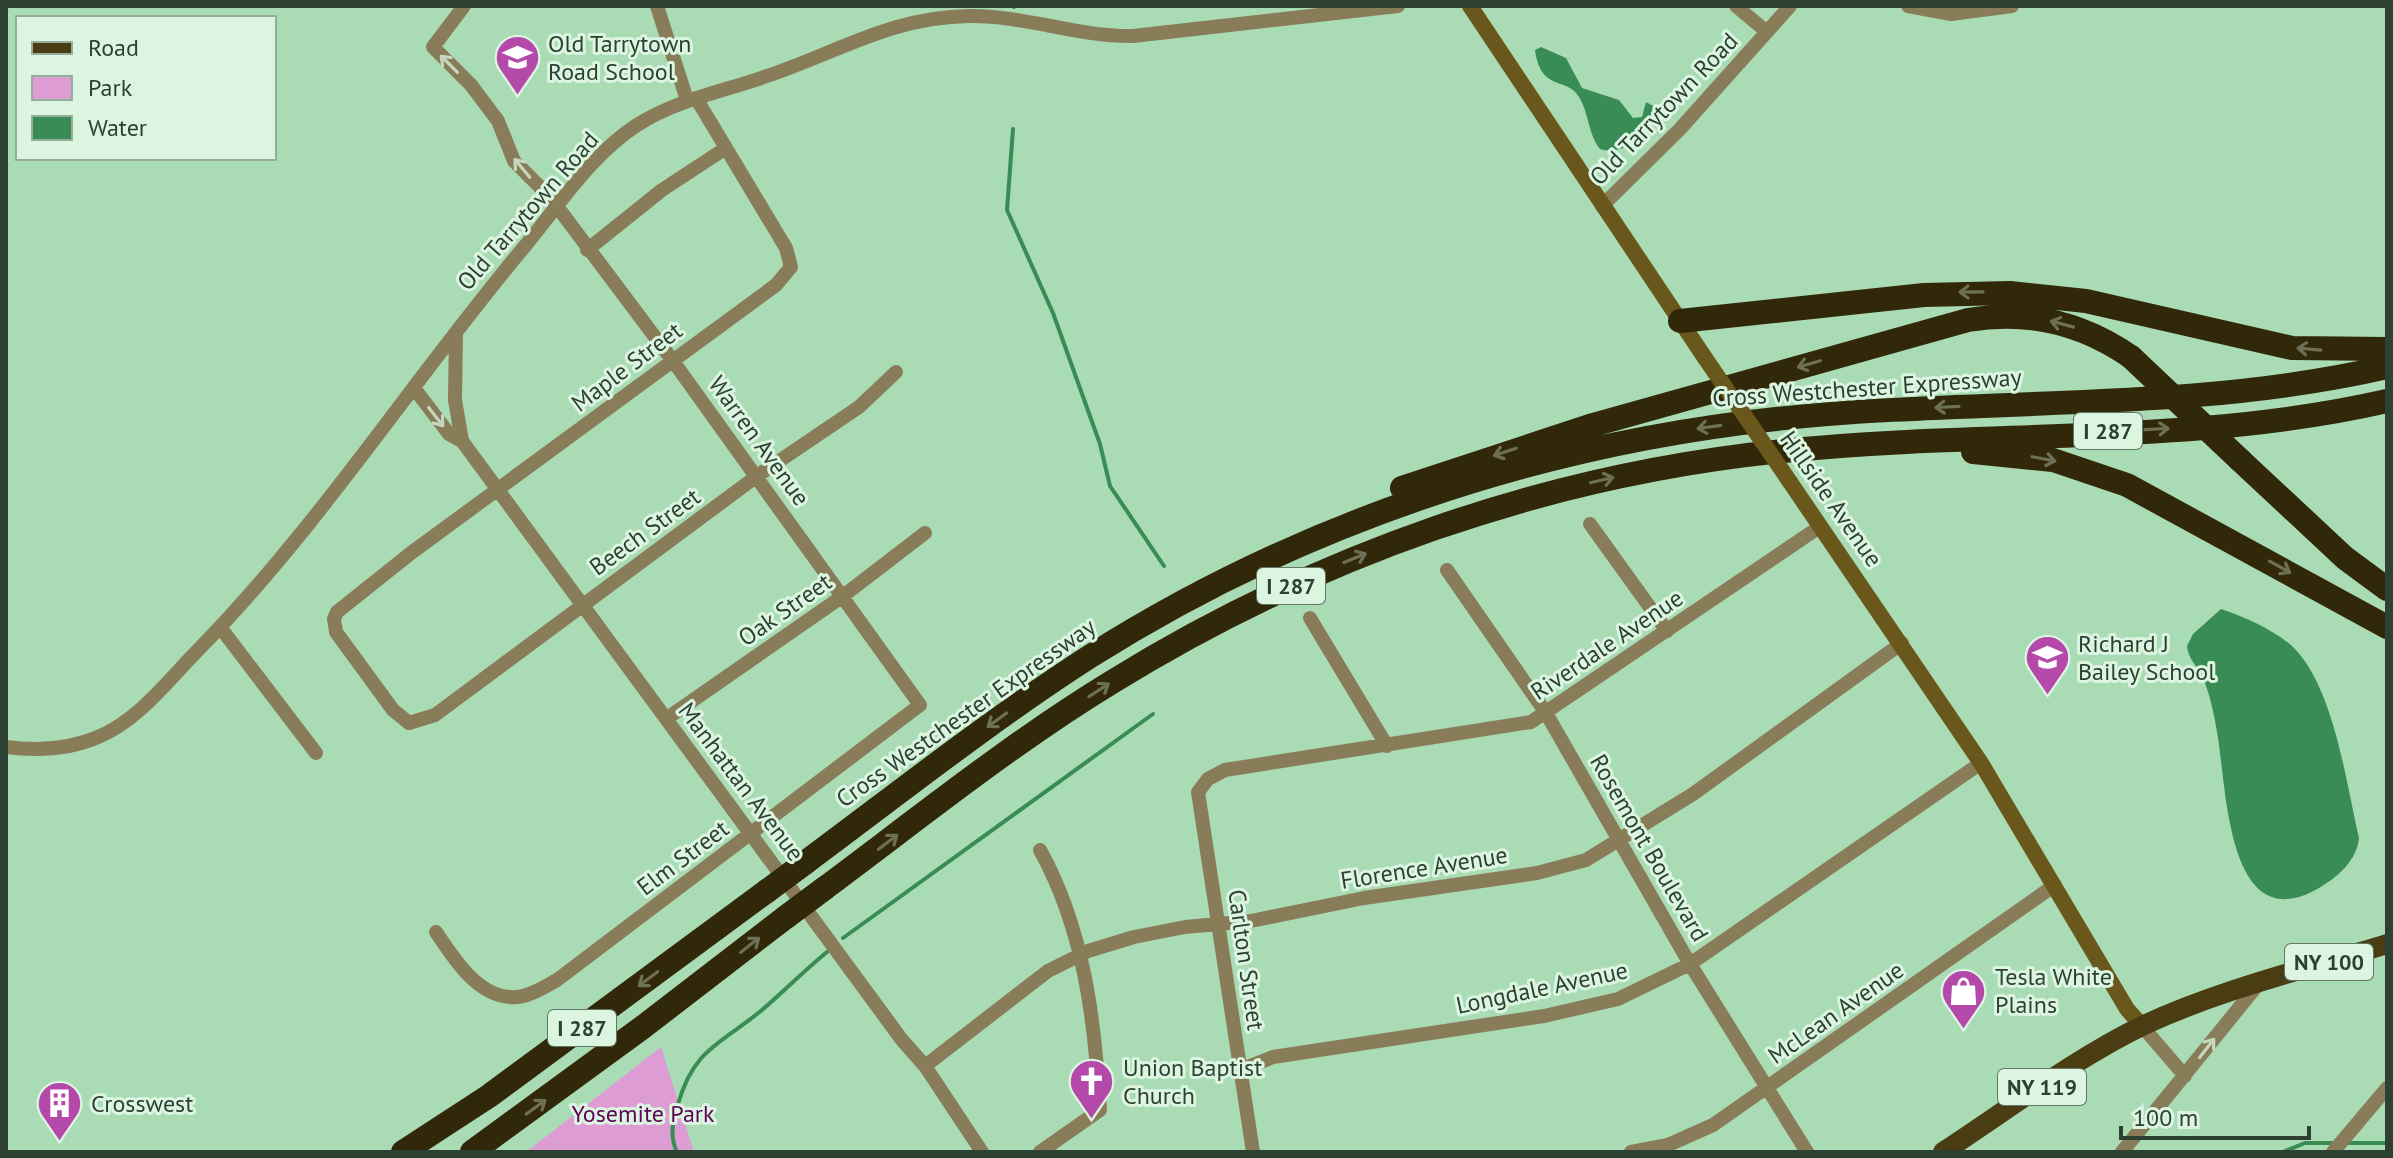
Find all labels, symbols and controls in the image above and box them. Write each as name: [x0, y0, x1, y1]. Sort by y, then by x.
legend: [16, 16, 276, 160]
street label: Old Tarrytown Road: [1583, 26, 1744, 192]
place label: Old Tarrytown Road School: [548, 28, 691, 87]
text: Road: [88, 32, 139, 63]
school or university icon: Old Tarrytown Road School: [493, 34, 541, 97]
one-way arrow: [439, 55, 459, 74]
text: Park: [88, 72, 133, 103]
text: Water: [88, 112, 147, 143]
street label: Old Tarrytown Road: [450, 125, 605, 297]
one-way arrow: [513, 159, 531, 179]
one-way arrow: [1958, 284, 1985, 300]
street label: Maple Street: [565, 315, 688, 418]
one-way arrow: [2049, 315, 2075, 330]
one-way arrow: [2296, 342, 2323, 357]
one-way arrow: [1796, 358, 1822, 373]
street label: Cross Westchester Expressway: [1711, 361, 2023, 414]
street label: Warren Avenue: [702, 370, 817, 512]
one-way arrow: [1934, 400, 1961, 415]
one-way arrow: [428, 406, 445, 427]
road number: I 287: [2074, 413, 2142, 449]
one-way arrow: [1697, 420, 1722, 435]
one-way arrow: [2143, 421, 2170, 436]
street label: Hillside Avenue: [1773, 425, 1890, 573]
one-way arrow: [1493, 445, 1519, 460]
one-way arrow: [2031, 452, 2057, 467]
one-way arrow: [1589, 472, 1615, 487]
street label: Beech Street: [583, 481, 706, 582]
one-way arrow: [1342, 550, 1367, 564]
one-way arrow: [2267, 560, 2291, 575]
street label: Oak Street: [732, 566, 837, 653]
road number: I 287: [1257, 568, 1325, 604]
street label: Riverdale Avenue: [1525, 582, 1689, 707]
street label: Cross Westchester Expressway: [830, 611, 1102, 814]
place label: Richard J Bailey School: [2078, 628, 2215, 687]
school or university icon: Richard J Bailey School: [2023, 634, 2071, 697]
one-way arrow: [1087, 682, 1110, 698]
street label: Manhattan Avenue: [672, 696, 811, 867]
one-way arrow: [986, 712, 1008, 729]
street label: Rosemont Boulevard: [1583, 748, 1716, 947]
street label: Elm Street: [631, 813, 735, 902]
one-way arrow: [876, 833, 898, 850]
street label: Florence Avenue: [1338, 839, 1510, 896]
street label: Carlton Street: [1221, 887, 1272, 1032]
one-way arrow: [738, 937, 760, 954]
road number: NY 100: [2285, 944, 2373, 980]
street label: Longdale Avenue: [1453, 954, 1630, 1021]
street label: McLean Avenue: [1762, 954, 1910, 1071]
place label: Tesla White Plains: [1995, 961, 2112, 1020]
shop icon: Tesla White Plains: [1940, 967, 1988, 1030]
one-way arrow: [638, 970, 659, 987]
road number: I 287: [548, 1010, 616, 1046]
one-way arrow: [2198, 1038, 2216, 1059]
place label: Union Baptist Church: [1123, 1052, 1262, 1111]
church icon: Union Baptist Church: [1068, 1058, 1116, 1121]
road number: NY 119: [1998, 1069, 2086, 1105]
building icon: Crosswest: [36, 1080, 84, 1143]
place label: Crosswest: [91, 1088, 193, 1119]
scale bar: [2121, 1090, 2309, 1140]
park label: Yosemite Park: [571, 1098, 715, 1129]
one-way arrow: [524, 1099, 546, 1116]
text: 100 m: [2133, 1102, 2198, 1133]

